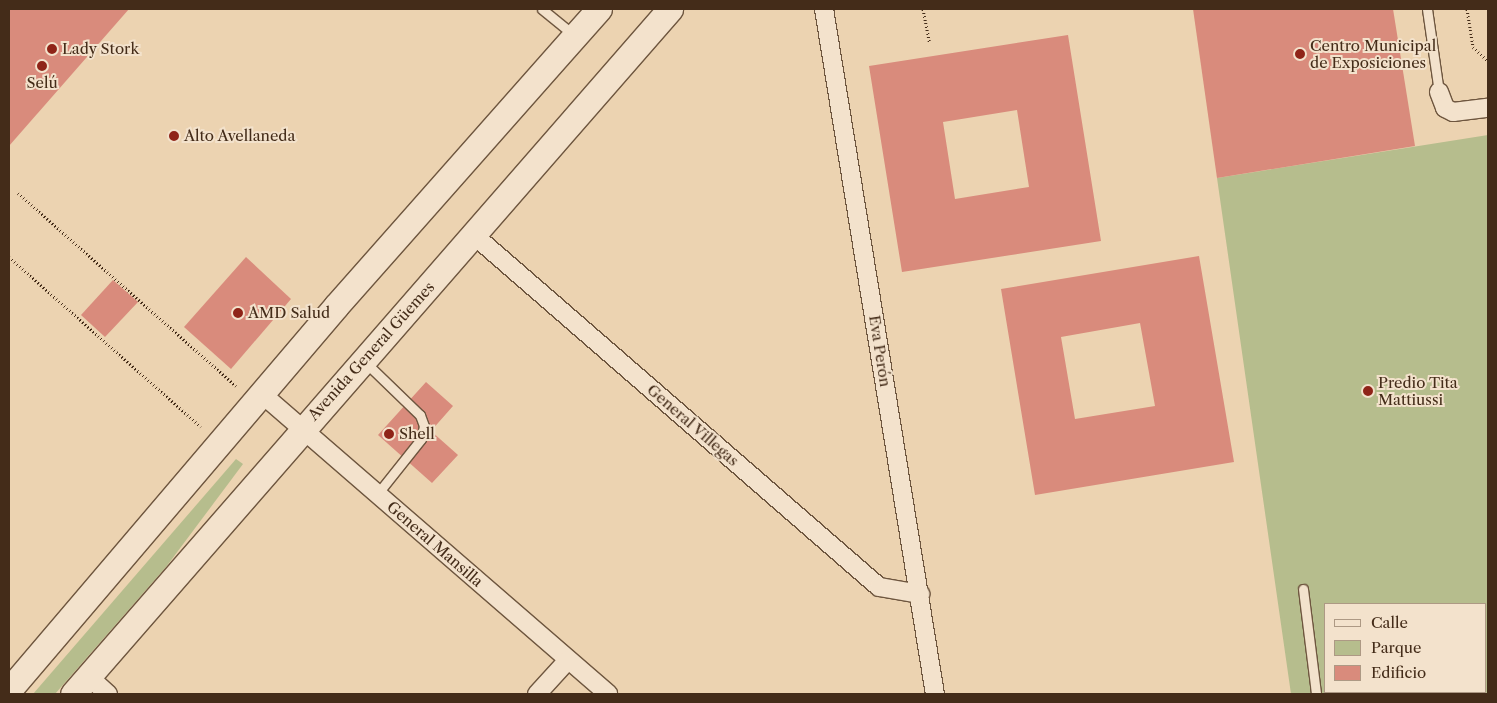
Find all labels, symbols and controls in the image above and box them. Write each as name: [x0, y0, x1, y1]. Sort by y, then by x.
place label: Centro Municipal de Exposiciones: [1310, 36, 1436, 71]
place label: Lady Stork: [62, 40, 140, 58]
marker: Lady Stork: [46, 43, 58, 55]
marker: Centro Municipal de Exposiciones: [1294, 48, 1306, 60]
marker: Selú: [36, 60, 48, 72]
place label: Selú: [27, 74, 57, 92]
place label: Alto Avellaneda: [184, 127, 296, 145]
marker: Alto Avellaneda: [168, 130, 180, 142]
street label: Avenida General Güemes: [304, 278, 438, 424]
place label: AMD Salud: [248, 304, 330, 322]
marker: AMD Salud: [232, 307, 244, 319]
street label: Eva Perón: [865, 314, 895, 388]
place label: Predio Tita Mattiussi: [1378, 373, 1458, 408]
street label: General Villegas: [643, 380, 743, 470]
marker: Predio Tita Mattiussi: [1362, 385, 1374, 397]
place label: Shell: [399, 425, 435, 443]
marker: Shell: [383, 428, 395, 440]
street label: General Mansilla: [383, 497, 487, 591]
legend: [1324, 603, 1487, 693]
text: Calle: [1371, 613, 1408, 632]
text: Parque: [1371, 638, 1421, 657]
text: Edificio: [1371, 663, 1426, 682]

